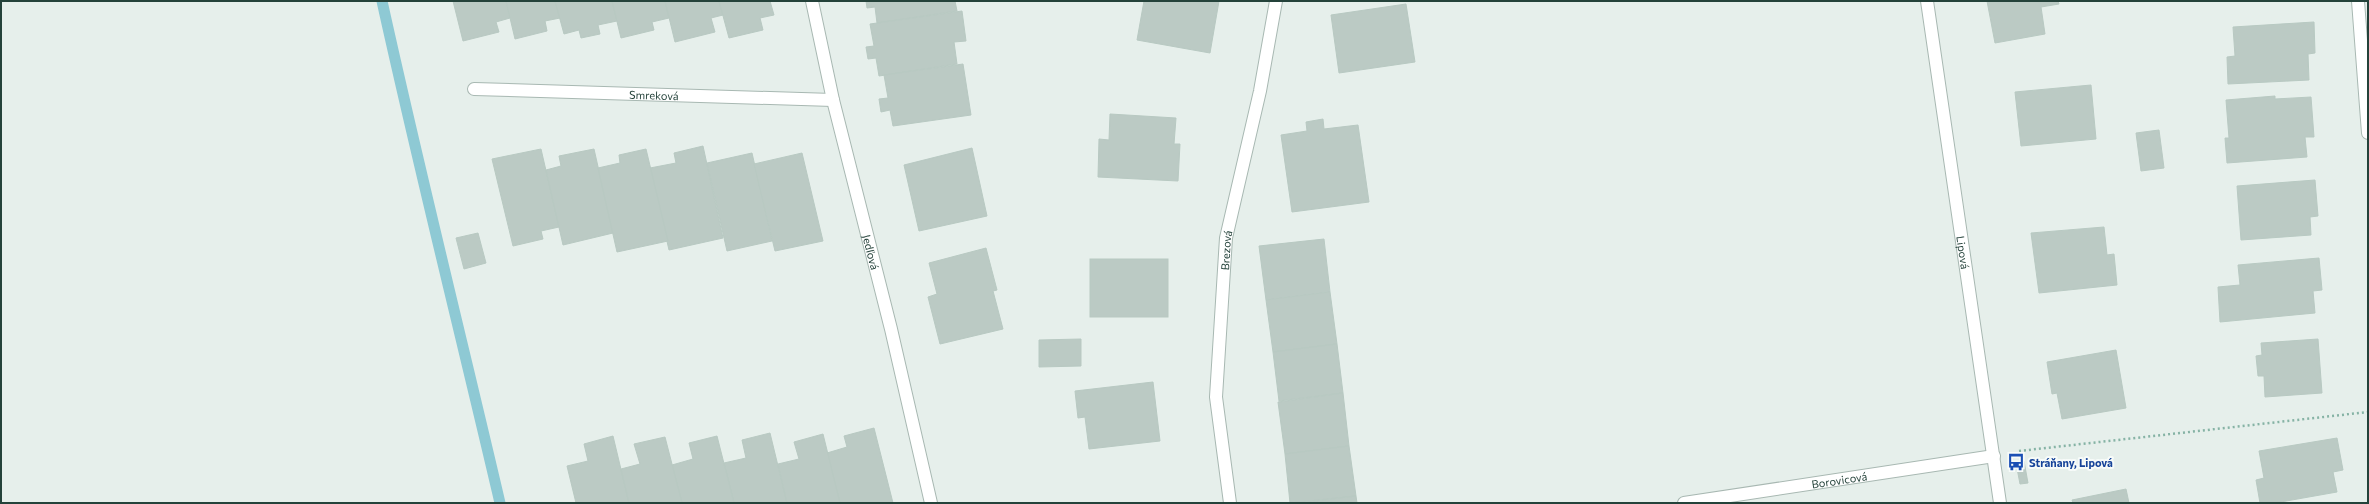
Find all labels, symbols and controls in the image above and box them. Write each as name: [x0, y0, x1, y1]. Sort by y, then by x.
street label: Smreková: [629, 87, 679, 102]
street label: Brezová: [1217, 229, 1234, 271]
street label: Jedľová: [860, 233, 882, 271]
street label: Lipová: [1955, 235, 1972, 270]
bus stop icon: Stráňany, Lipová: [2006, 452, 2026, 472]
place label: Stráňany, Lipová: [2029, 456, 2113, 469]
street label: Borovicová: [1811, 469, 1868, 490]

